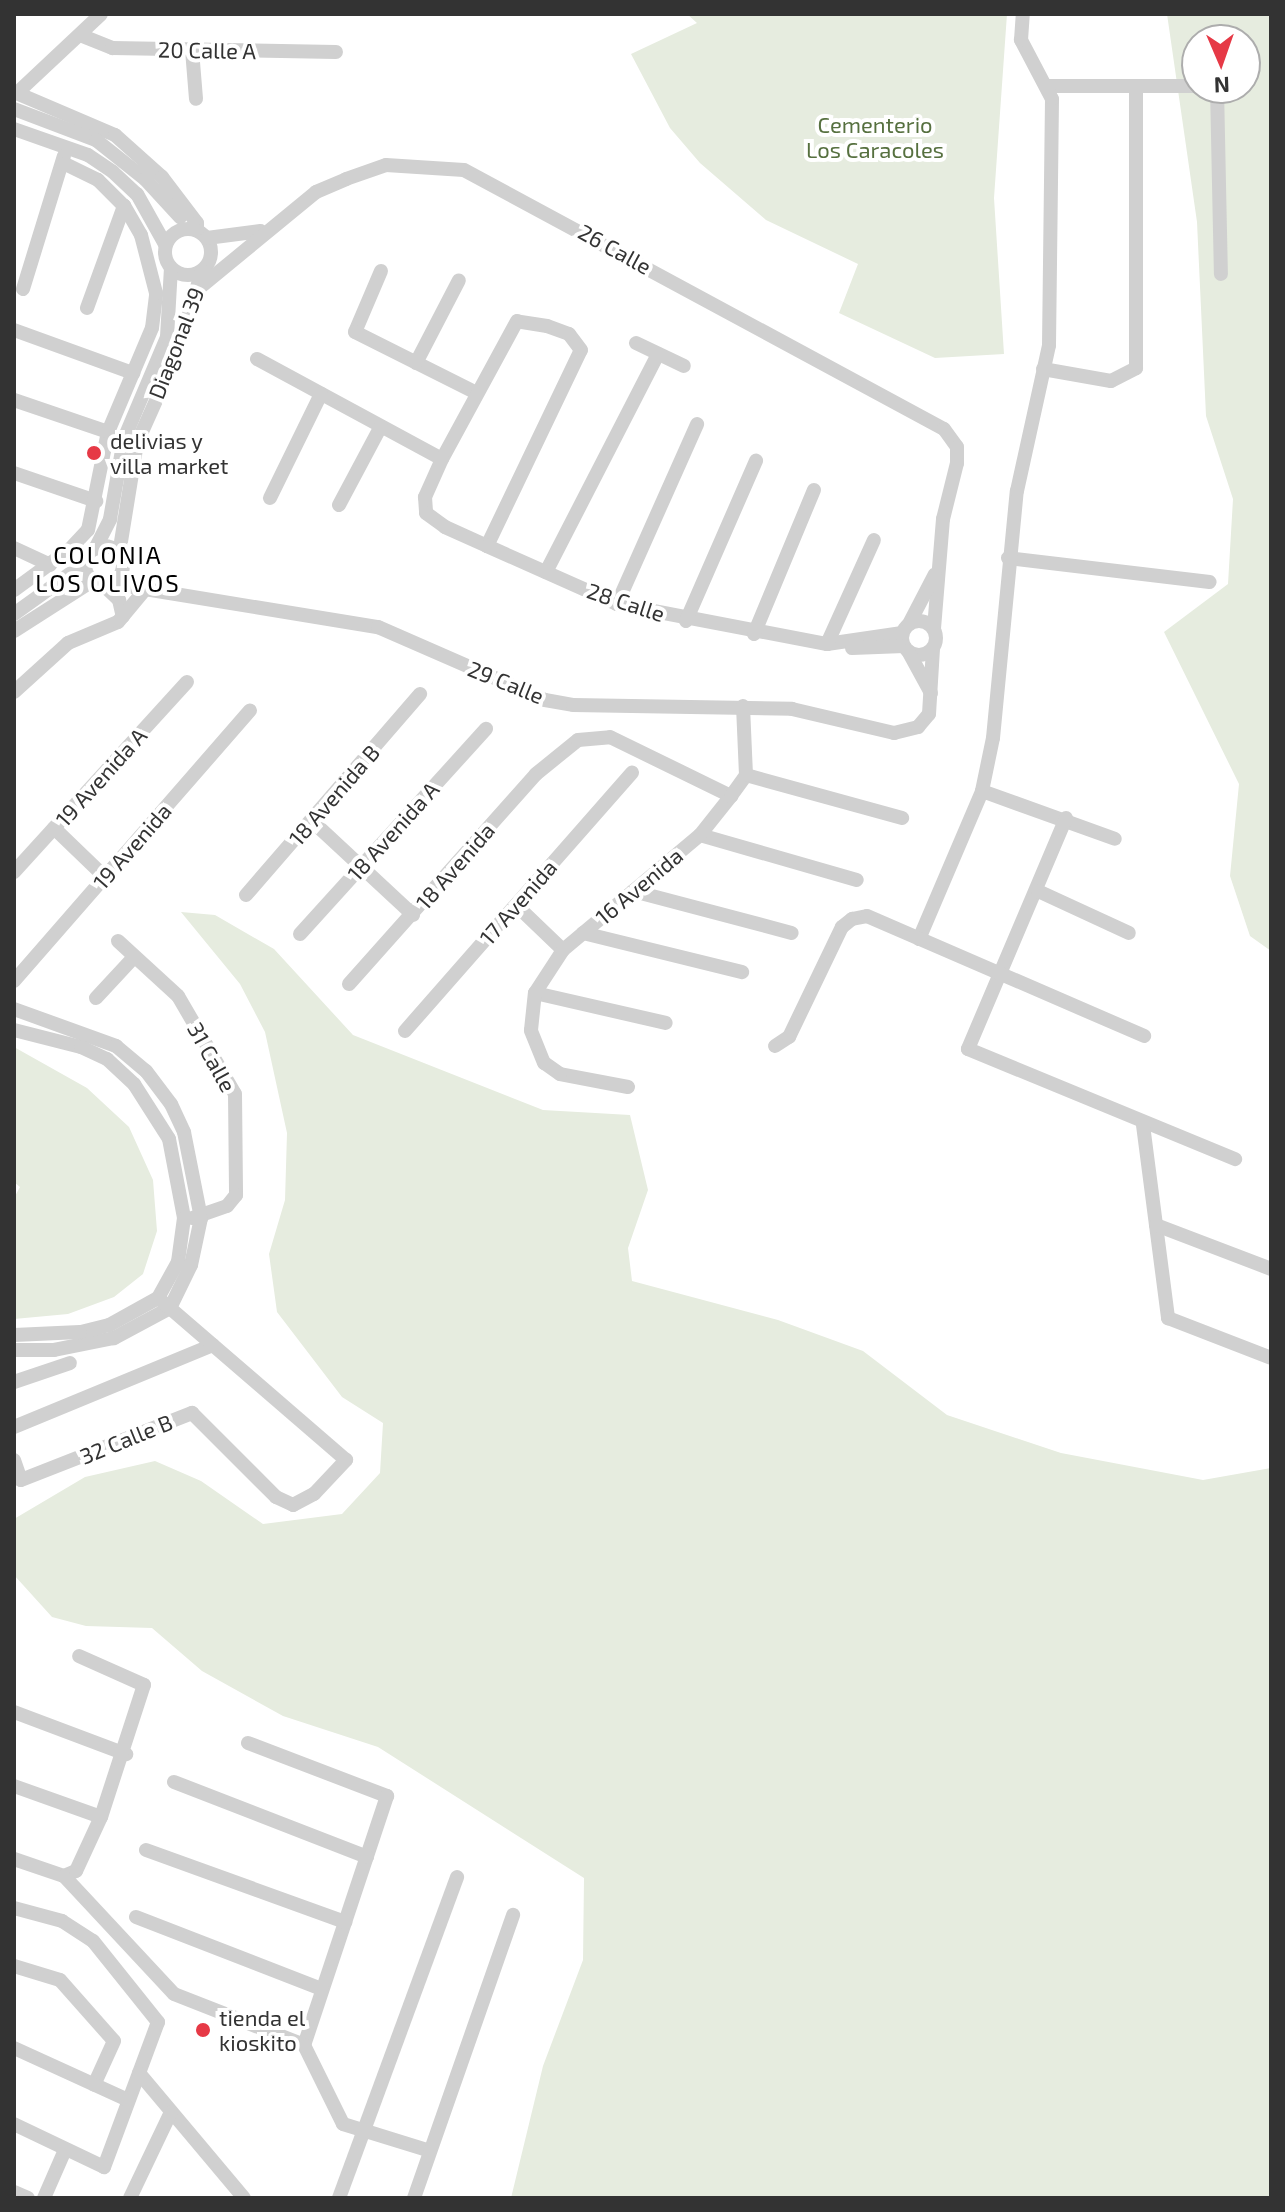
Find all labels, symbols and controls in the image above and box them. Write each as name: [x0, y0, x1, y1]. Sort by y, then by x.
north arrow: [1181, 24, 1261, 104]
street label: 20 Calle A: [157, 36, 257, 64]
text: N: [1213, 73, 1230, 99]
park label: Cementerio Los Caracoles: [806, 111, 944, 162]
street label: 26 Calle: [574, 218, 656, 280]
street label: Diagonal 39: [143, 283, 209, 403]
place label: delivias y villa market: [110, 427, 228, 478]
marker: delivias y villa market: [85, 444, 103, 462]
district label: COLONIA LOS OLIVOS: [35, 541, 181, 597]
street label: 28 Calle: [584, 577, 668, 627]
street label: 29 Calle: [464, 655, 548, 709]
street label: 19 Avenida A: [50, 722, 152, 832]
street label: 18 Avenida B: [283, 739, 385, 851]
street label: 18 Avenida A: [341, 776, 445, 886]
street label: 19 Avenida: [87, 797, 177, 895]
street label: 18 Avenida: [410, 817, 500, 915]
street label: 16 Avenida: [590, 842, 688, 930]
street label: 17 Avenida: [474, 854, 562, 950]
street label: 31 Calle: [182, 1018, 242, 1096]
street label: 32 Calle B: [76, 1408, 176, 1470]
place label: tienda el kioskito: [219, 2004, 305, 2056]
marker: tienda el kioskito: [194, 2021, 212, 2039]

